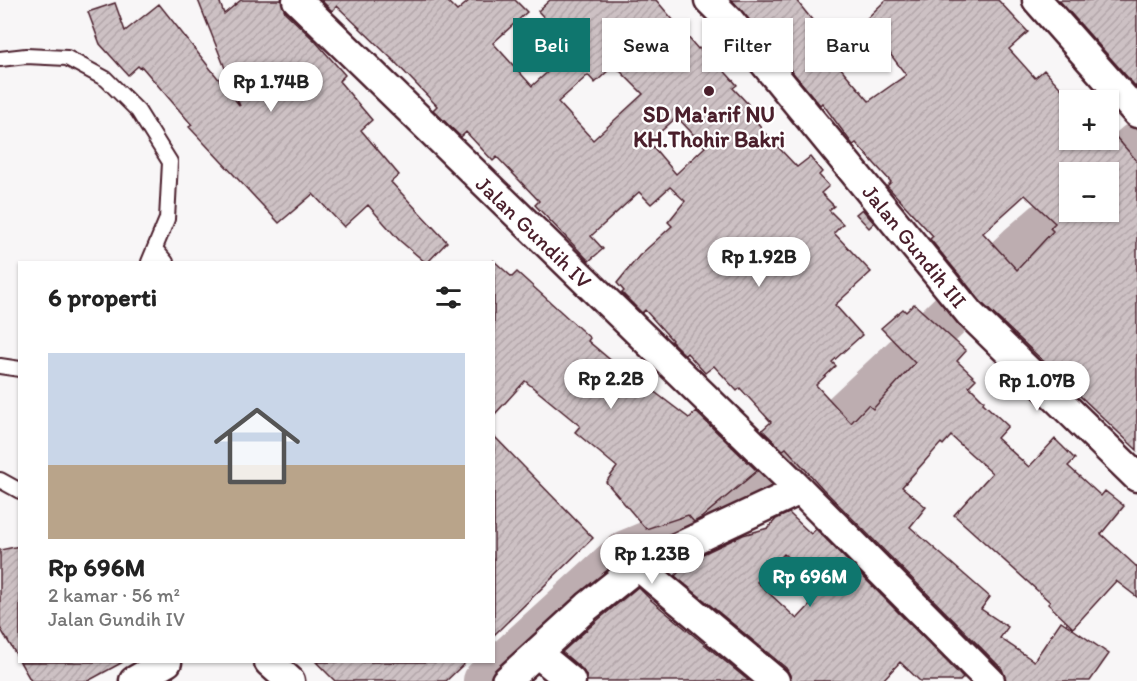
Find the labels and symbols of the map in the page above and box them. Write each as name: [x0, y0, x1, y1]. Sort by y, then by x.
pin: Rp 1.74B: [209, 62, 333, 113]
marker: SD Ma'arif NU KH.Thohir Bakri: [702, 84, 716, 98]
place label: SD Ma'arif NU KH.Thohir Bakri: [633, 101, 785, 153]
street label: Jalan Gundih IV: [470, 170, 597, 294]
street label: Jalan Gundih III: [856, 179, 973, 314]
pin: Rp 1.92B: [697, 237, 821, 288]
pin: Rp 2.2B: [556, 359, 666, 410]
pin: Rp 1.07B: [975, 361, 1099, 412]
pin: Rp 1.23B: [590, 534, 714, 585]
pin: Rp 696M: [755, 557, 865, 608]

